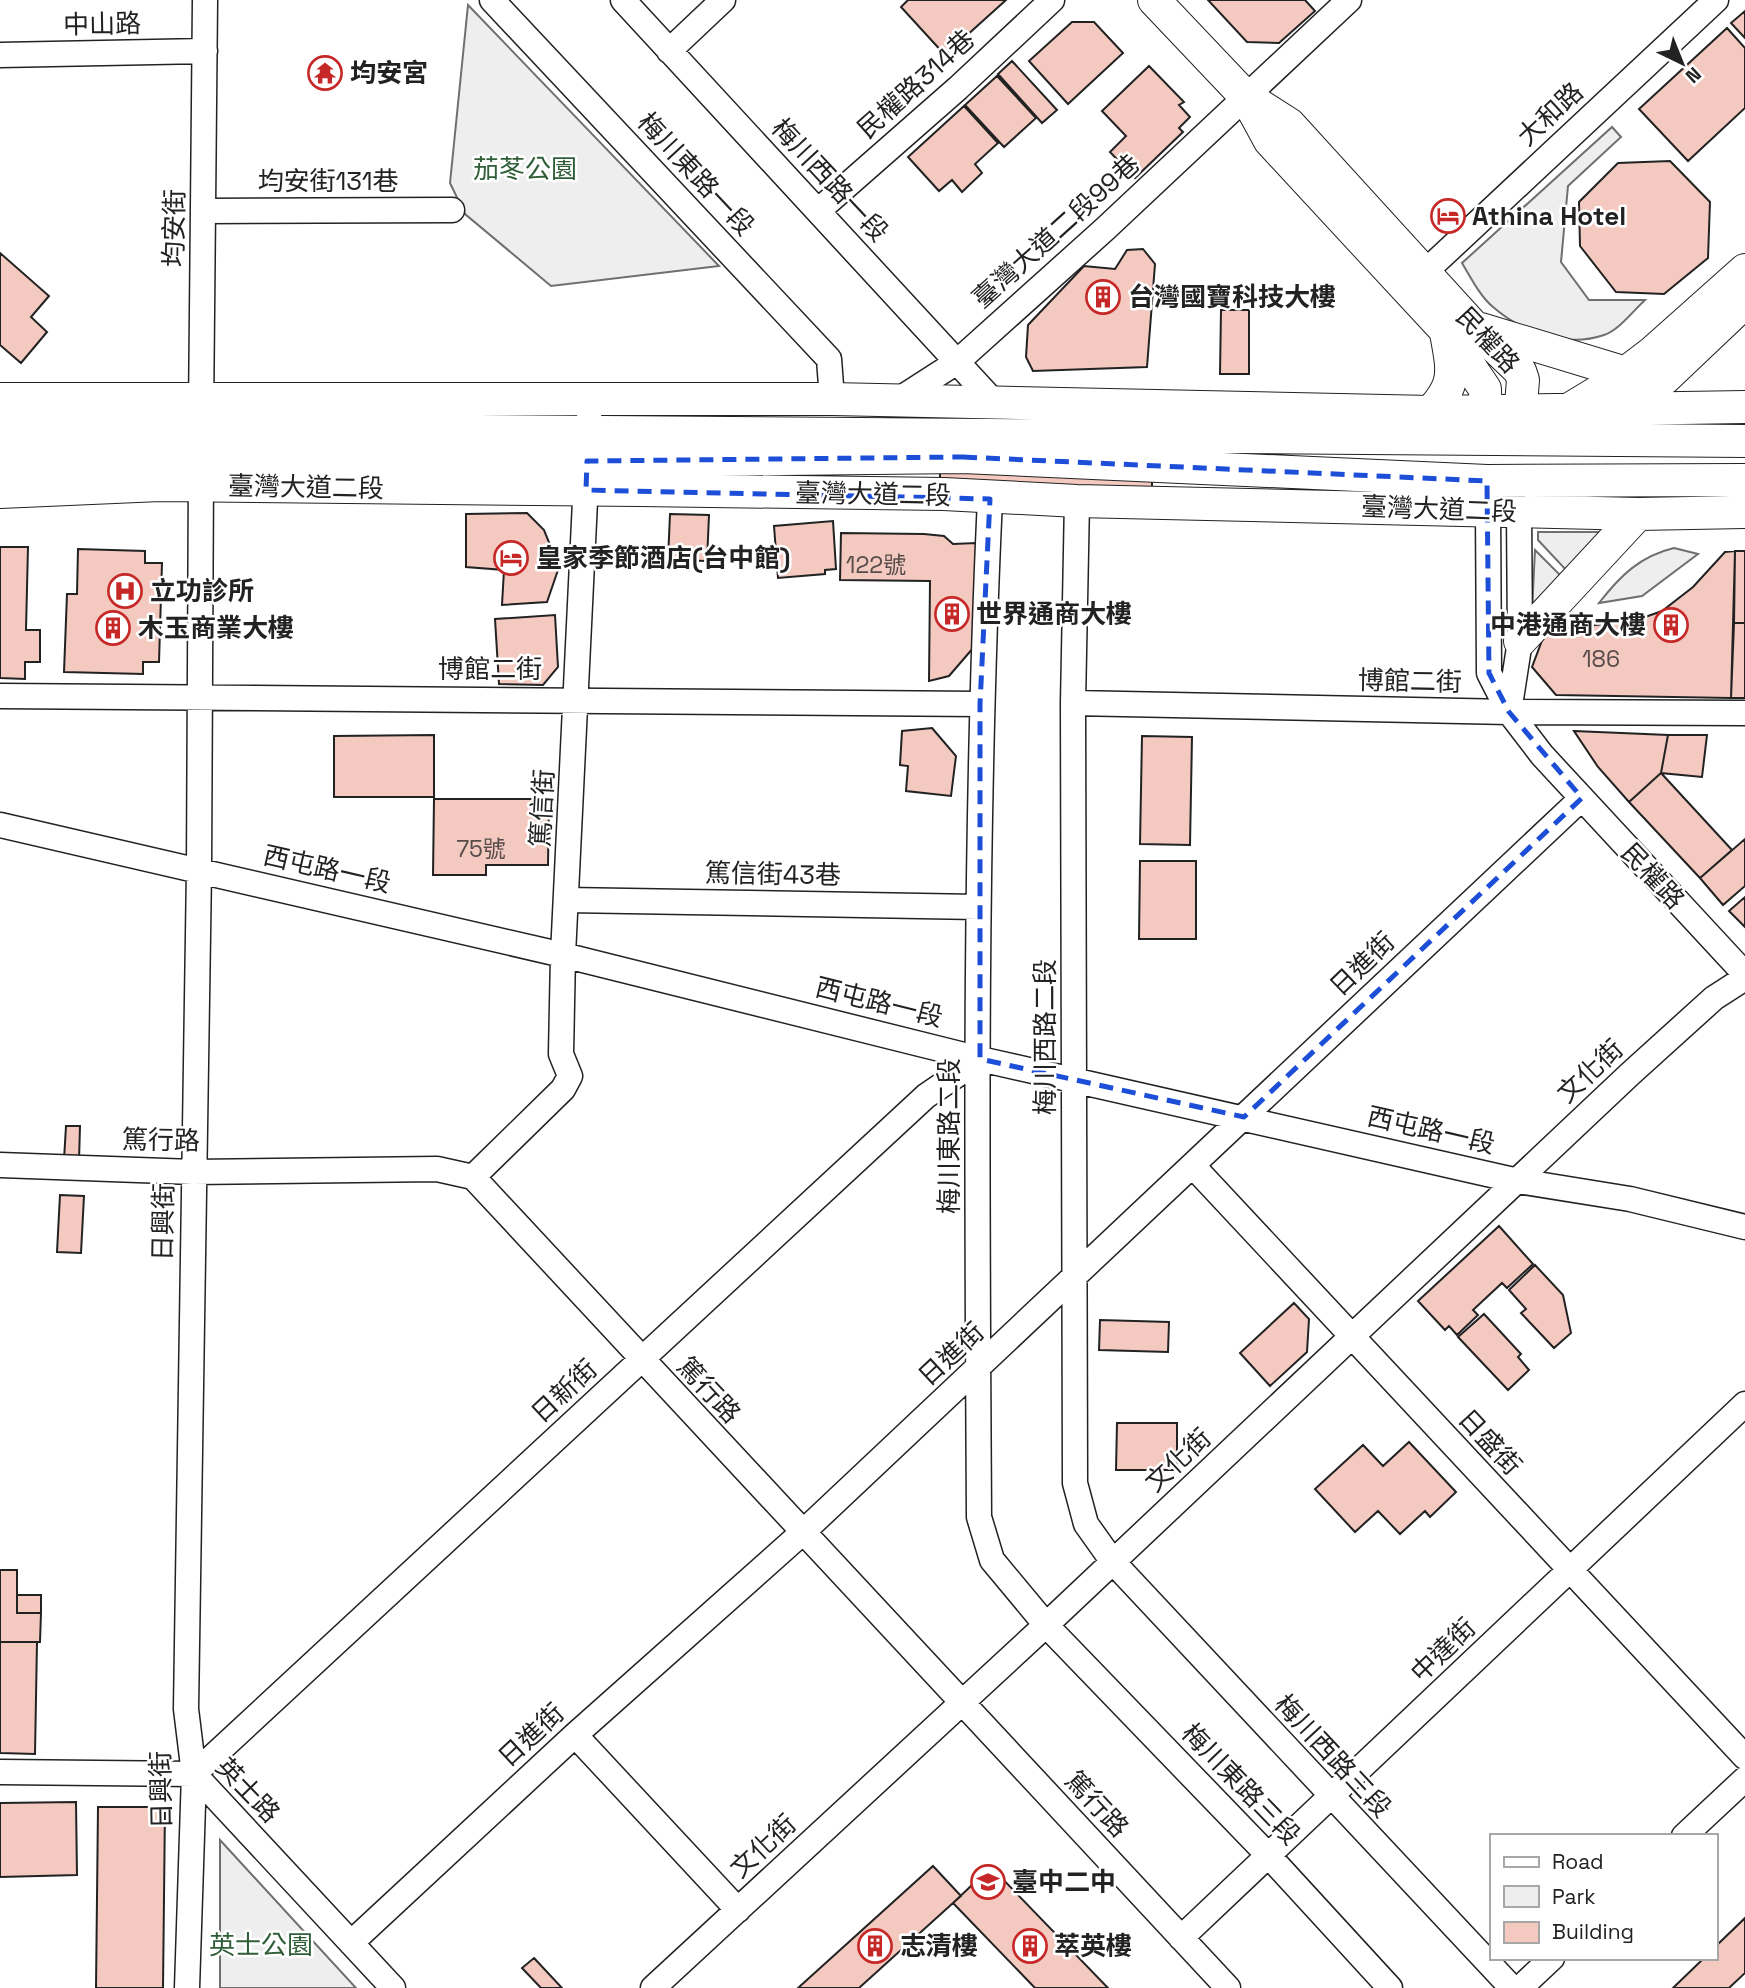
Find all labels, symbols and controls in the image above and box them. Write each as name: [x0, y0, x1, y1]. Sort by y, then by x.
street label: 中山路: [63, 6, 141, 42]
street label: 民權路314巷: [850, 22, 982, 146]
north arrow: [1647, 28, 1717, 98]
temple icon: 均安宮: [306, 54, 344, 92]
place label: 均安宮: [350, 56, 428, 90]
text: N: [1680, 62, 1706, 89]
street label: 大和路: [1510, 75, 1590, 153]
street label: 梅川東路一段: [630, 105, 762, 243]
street label: 梅川西路一段: [764, 111, 896, 249]
street label: 臺灣大道二段99巷: [965, 147, 1147, 315]
park label: 茄苳公園: [473, 152, 577, 186]
street label: 均安街131巷: [257, 164, 399, 198]
street label: 均安街: [156, 189, 192, 267]
hotel icon: Athina Hotel: [1429, 197, 1467, 235]
place label: Athina Hotel: [1472, 199, 1626, 233]
building icon: 台灣國寶科技大樓: [1084, 278, 1122, 316]
place label: 台灣國寶科技大樓: [1128, 280, 1336, 314]
street label: 民權路: [1449, 300, 1527, 380]
street label: 臺灣大道二段: [228, 469, 384, 505]
street label: 臺灣大道二段: [795, 476, 951, 512]
street label: 臺灣大道二段: [1360, 489, 1518, 529]
hotel icon: 皇家季節酒店(台中館): [492, 539, 530, 577]
place label: 皇家季節酒店(台中館): [536, 541, 791, 575]
house number: 122號: [846, 550, 906, 580]
hospital icon: 立功診所: [106, 572, 144, 610]
place label: 立功診所: [150, 574, 254, 608]
building icon: 世界通商大樓: [933, 595, 971, 633]
place label: 世界通商大樓: [976, 597, 1132, 631]
building icon: 中港通商大樓: [1652, 606, 1690, 644]
place label: 中港通商大樓: [1490, 608, 1646, 642]
building icon: 木玉商業大樓: [94, 609, 132, 647]
place label: 木玉商業大樓: [138, 611, 294, 645]
house number: 186: [1582, 644, 1620, 674]
street label: 博館二街: [438, 652, 542, 686]
street label: 博館二街: [1358, 663, 1462, 699]
street label: 篤信街: [523, 768, 561, 848]
house number: 75號: [456, 834, 506, 864]
street label: 民權路: [1614, 836, 1692, 916]
street label: 西屯路一段: [260, 838, 394, 900]
street label: 篤信街43巷: [705, 856, 841, 892]
street label: 日進街: [1322, 925, 1402, 1003]
street label: 梅川西路二段: [1028, 959, 1062, 1115]
street label: 西屯路一段: [812, 970, 946, 1034]
street label: 文化街: [1550, 1032, 1630, 1110]
street label: 梅川東路二段: [932, 1058, 966, 1214]
street label: 西屯路一段: [1364, 1099, 1498, 1161]
street label: 篤行路: [122, 1122, 200, 1158]
street label: 日興街: [145, 1183, 181, 1261]
street label: 日進街: [911, 1315, 991, 1393]
street label: 篤行路: [670, 1350, 748, 1430]
street label: 日新街: [524, 1352, 604, 1430]
street label: 日盛街: [1451, 1402, 1529, 1482]
street label: 文化街: [1138, 1421, 1218, 1499]
street label: 中達街: [1403, 1611, 1483, 1689]
street label: 梅川西路三段: [1267, 1687, 1399, 1825]
street label: 日進街: [491, 1696, 571, 1774]
street label: 梅川東路三段: [1175, 1716, 1307, 1852]
street label: 英士路: [209, 1750, 287, 1830]
street label: 日興街: [143, 1751, 179, 1829]
street label: 篤行路: [1058, 1764, 1136, 1844]
street label: 文化街: [723, 1807, 803, 1885]
legend: [1490, 1834, 1717, 1960]
text: Road: [1552, 1848, 1604, 1875]
school or university icon: 臺中二中: [969, 1863, 1007, 1901]
place label: 臺中二中: [1012, 1865, 1116, 1899]
text: Park: [1552, 1883, 1596, 1910]
text: Building: [1552, 1918, 1634, 1945]
building icon: 志清樓: [856, 1927, 894, 1965]
building icon: 萃英樓: [1011, 1927, 1049, 1965]
park label: 英士公園: [209, 1928, 313, 1962]
place label: 志清樓: [900, 1929, 978, 1963]
place label: 萃英樓: [1054, 1929, 1132, 1963]

